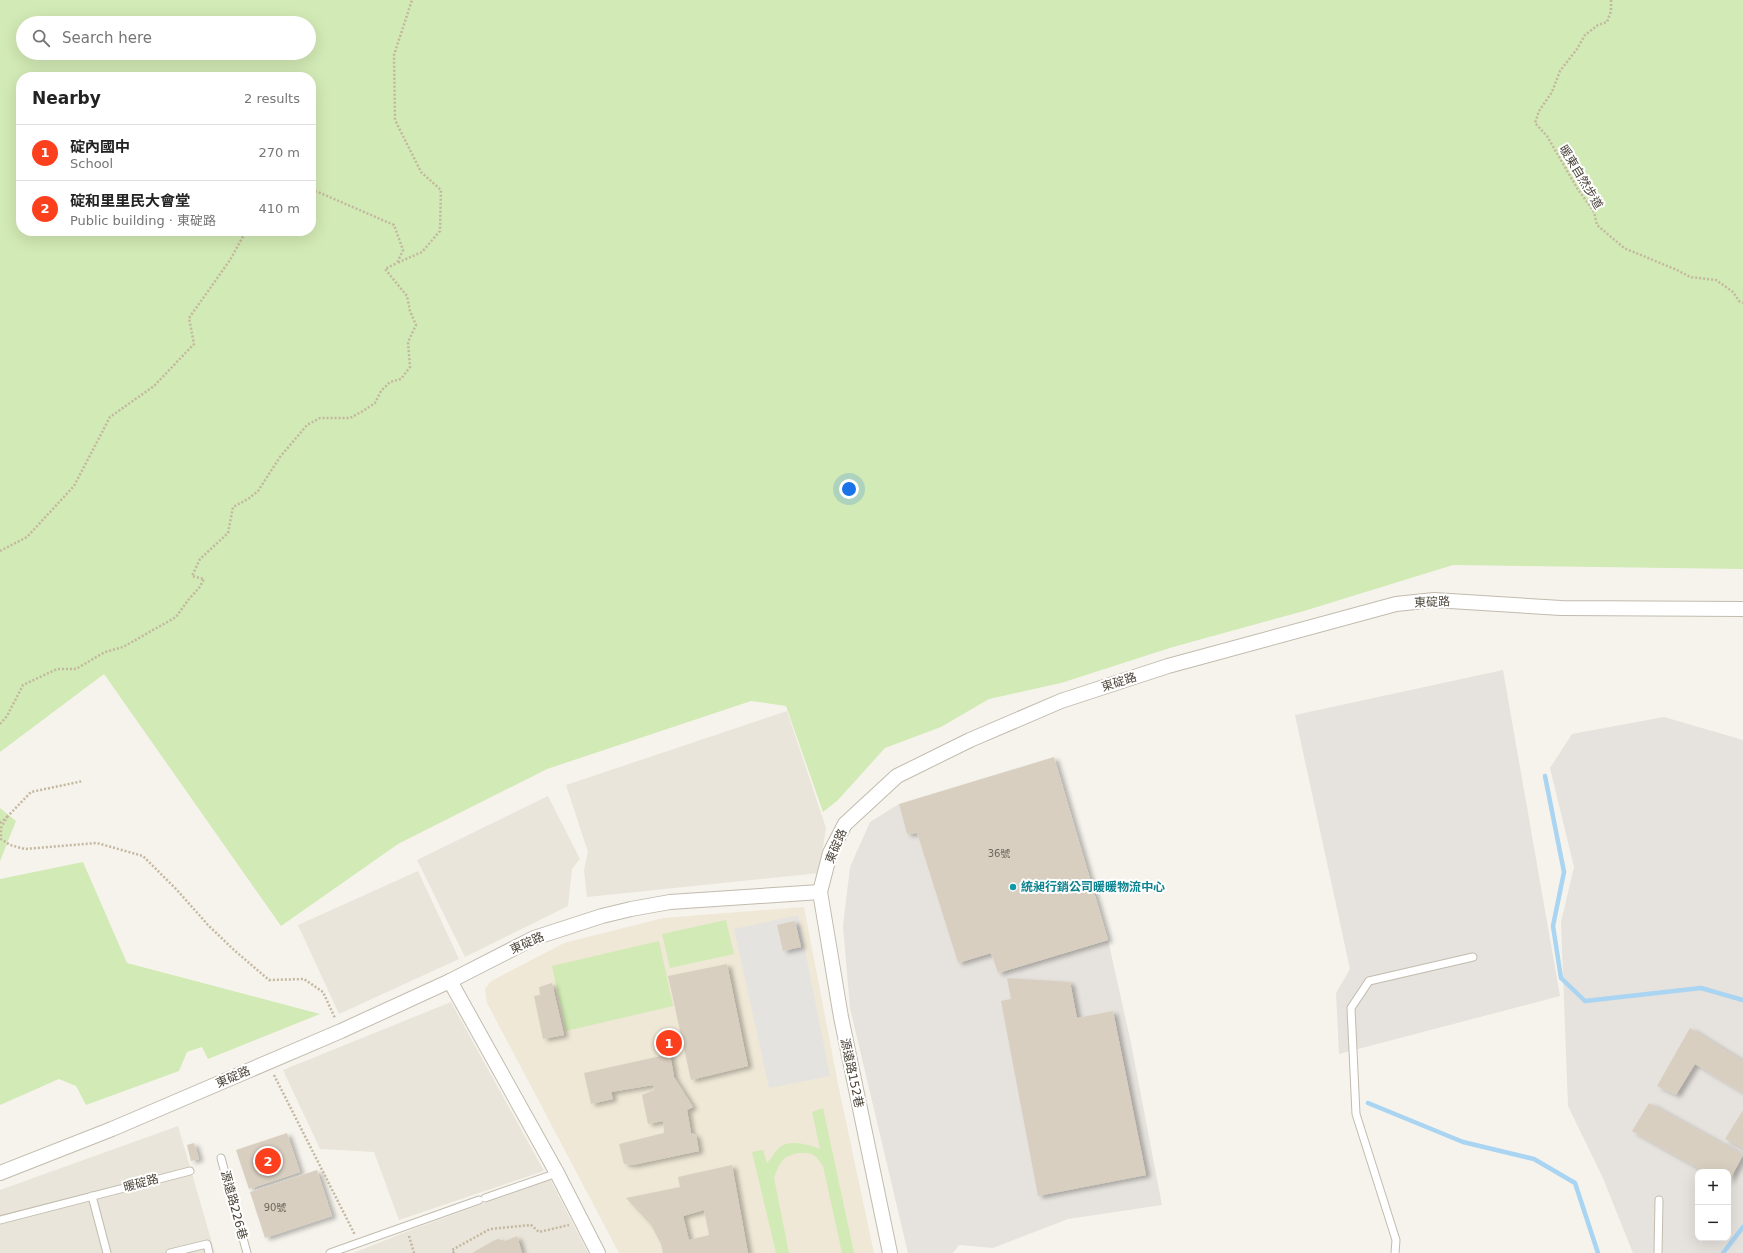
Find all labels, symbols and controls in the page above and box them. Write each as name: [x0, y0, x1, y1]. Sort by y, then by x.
search box: [16, 16, 316, 60]
icon: search: [30, 27, 52, 49]
text: Search here: [62, 29, 152, 47]
text: Nearby: [32, 88, 101, 108]
text: 2 results: [244, 91, 300, 106]
text: 碇內國中: [70, 138, 130, 156]
street label: 暖東自然步道: [1556, 143, 1606, 211]
text: 1: [40, 145, 50, 160]
text: 270 m: [258, 145, 300, 160]
text: School: [70, 156, 113, 171]
text: 碇和里里民大會堂: [70, 192, 190, 210]
text: 2: [40, 201, 50, 216]
text: 410 m: [258, 201, 300, 216]
text: Public building · 東碇路: [70, 213, 216, 228]
your location: [839, 479, 859, 499]
street label: 東碇路: [1414, 594, 1450, 610]
street label: 東碇路: [1100, 670, 1138, 694]
street label: 東碇路: [823, 827, 849, 865]
house number: 36號: [988, 848, 1010, 859]
place label: 統昶行銷公司暖暖物流中心: [1021, 880, 1165, 894]
marker: 統昶行銷公司暖暖物流中心: [1008, 882, 1018, 892]
street label: 東碇路: [508, 929, 546, 957]
pin: 1: [656, 1028, 682, 1058]
street label: 源遠路152巷: [838, 1037, 866, 1109]
street label: 東碇路: [214, 1064, 252, 1090]
pin: 2: [255, 1146, 281, 1176]
street label: 源遠路226巷: [218, 1169, 250, 1241]
map controls: [1695, 1169, 1731, 1241]
button: +: [1695, 1169, 1731, 1205]
street label: 暖碇路: [122, 1172, 160, 1194]
house number: 90號: [264, 1202, 286, 1213]
button: −: [1695, 1205, 1731, 1241]

